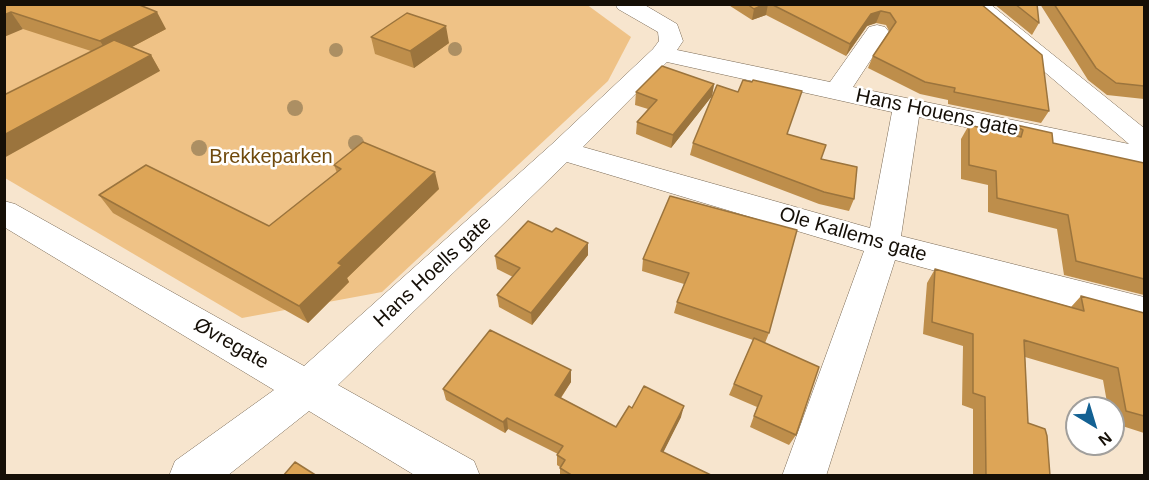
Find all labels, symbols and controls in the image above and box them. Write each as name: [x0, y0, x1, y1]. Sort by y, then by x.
street label: Hans Houens gate: [853, 84, 1021, 142]
park label: Brekkeparken: [209, 145, 333, 169]
street label: Ole Kallems gate: [776, 202, 930, 268]
street label: Hans Hoells gate: [369, 211, 497, 333]
street label: Øvregate: [189, 313, 273, 375]
north arrow: [1065, 396, 1125, 456]
text: N: [1095, 429, 1115, 449]

